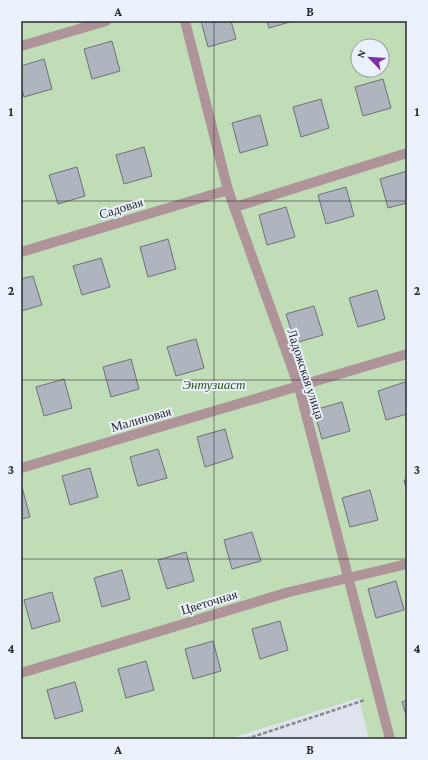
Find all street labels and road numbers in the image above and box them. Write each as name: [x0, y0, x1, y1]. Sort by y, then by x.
street label: Садовая: [97, 194, 145, 222]
street label: Ладожская улица: [284, 327, 328, 421]
street label: Малиновая: [109, 403, 173, 435]
street label: Цветочная: [179, 586, 239, 618]

